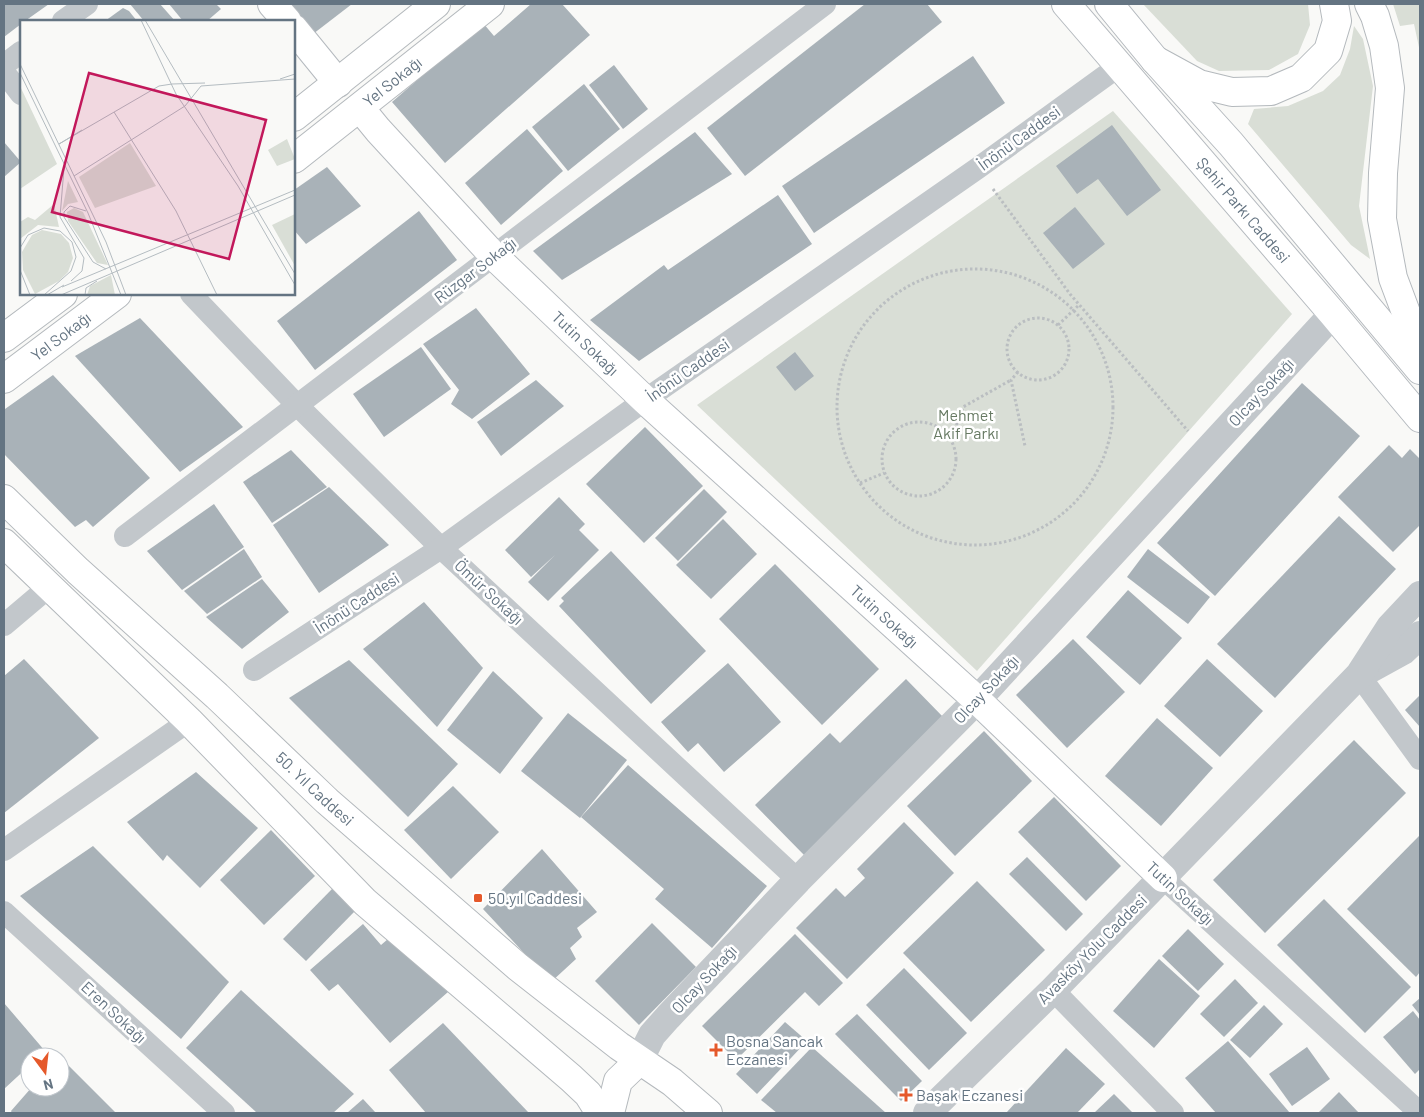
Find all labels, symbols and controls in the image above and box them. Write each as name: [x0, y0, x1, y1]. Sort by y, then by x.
inset map: [20, 20, 295, 295]
street label: Yel Sokağı: [359, 52, 425, 110]
street label: İnönü Caddesi: [974, 101, 1064, 174]
street label: Şehir Parkı Caddesi: [1193, 153, 1295, 266]
street label: Rüzgar Sokağı: [430, 233, 519, 306]
street label: Yel Sokağı: [27, 307, 94, 364]
street label: Tutin Sokağı: [548, 307, 623, 379]
street label: İnönü Caddesi: [642, 334, 733, 405]
street label: Olcay Sokağı: [1224, 353, 1297, 430]
park label: Mehmet Akif Parkı: [933, 405, 999, 442]
street label: Ömür Sokağı: [451, 555, 528, 628]
street label: İnönü Caddesi: [311, 568, 403, 637]
street label: Tutin Sokağı: [847, 580, 923, 651]
street label: Olcay Sokağı: [949, 650, 1022, 727]
street label: 50. Yıl Caddesi: [272, 747, 358, 829]
street label: Tutin Sokağı: [1143, 857, 1218, 928]
place label: 50.yıl Caddesi: [488, 888, 582, 907]
street label: Avasköy Yolu Caddesi: [1033, 890, 1150, 1007]
marker: 50.yıl Caddesi: [472, 892, 484, 904]
street label: Olcay Sokağı: [667, 940, 740, 1017]
street label: Eren Sokağı: [78, 977, 151, 1046]
place label: Bosna Sancak Eczanesi: [726, 1031, 823, 1068]
marker: Bosna Sancak Eczanesi: [710, 1044, 722, 1056]
north arrow: [20, 1047, 70, 1097]
text: N: [42, 1076, 55, 1094]
place label: Başak Eczanesi: [916, 1085, 1023, 1104]
marker: Başak Eczanesi: [900, 1089, 912, 1101]

